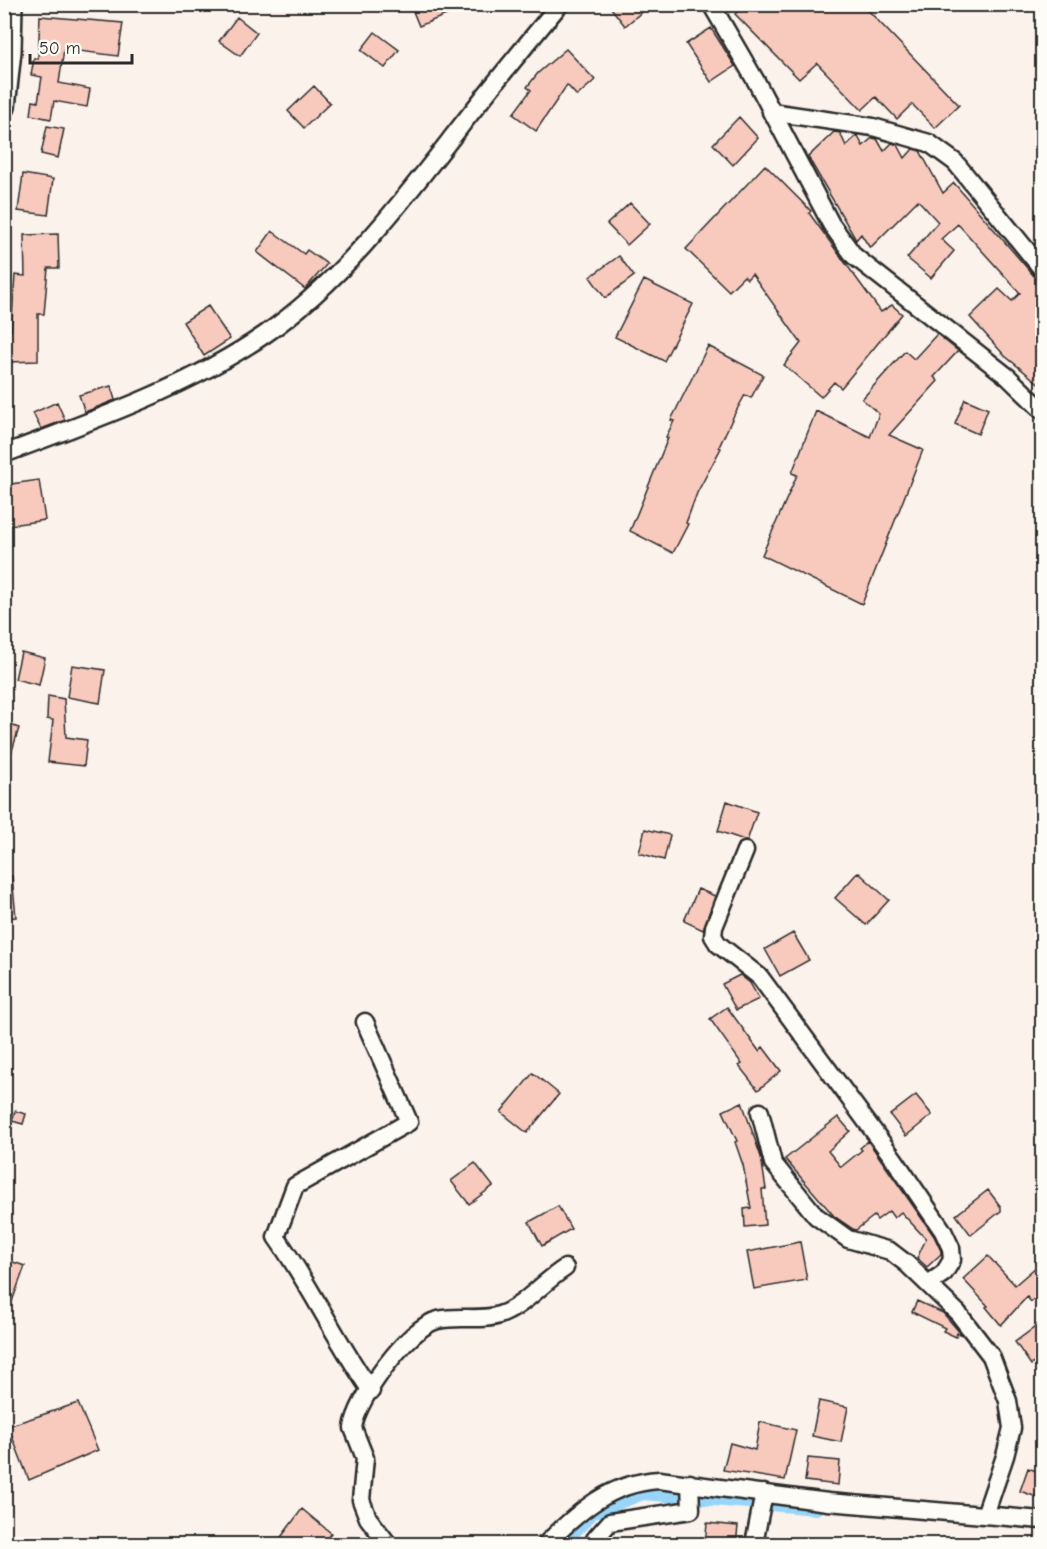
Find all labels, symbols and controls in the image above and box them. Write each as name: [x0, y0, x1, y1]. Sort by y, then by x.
scale bar: [30, 27, 132, 65]
text: 50 m: [39, 38, 81, 59]

